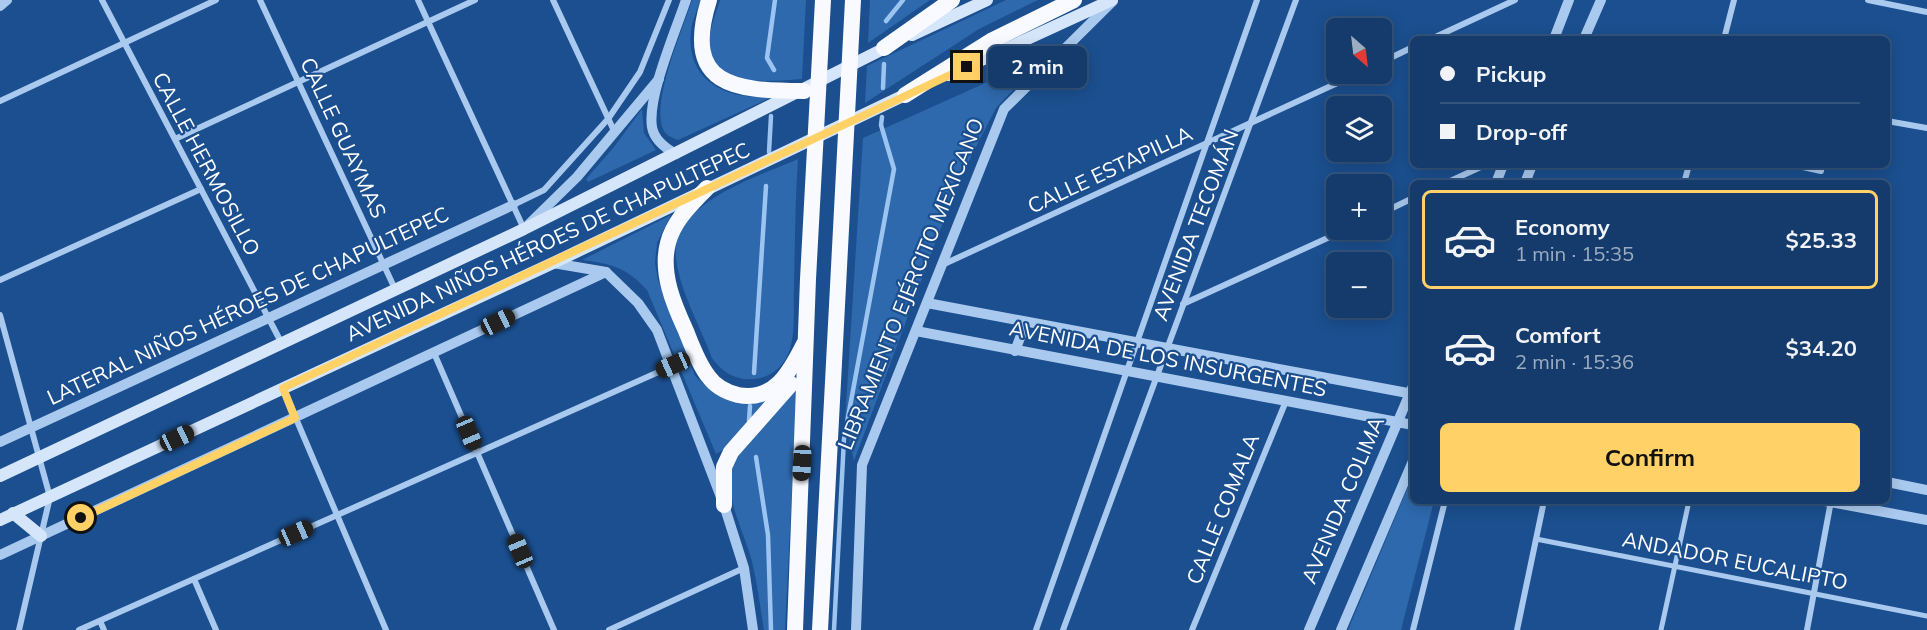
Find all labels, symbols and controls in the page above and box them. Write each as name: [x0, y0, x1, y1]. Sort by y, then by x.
north arrow: [1326, 18, 1392, 84]
map controls: [1326, 18, 1392, 318]
callout: 2 min: [988, 46, 1087, 88]
street label: CALLE GUAYMAS: [295, 53, 393, 222]
route end: [953, 53, 980, 80]
text: 2 min: [1011, 54, 1064, 79]
text: Pickup: [1476, 60, 1546, 88]
street label: CALLE HERMOSILLO: [147, 67, 266, 260]
button: layers: [1326, 96, 1392, 162]
street label: LIBRAMIENTO EJÉRCITO MEXICANO: [831, 114, 989, 453]
text: Drop-off: [1476, 118, 1567, 146]
street label: CALLE ESTAPILLA: [1023, 119, 1197, 219]
street label: AVENIDA TECOMÁN: [1147, 125, 1244, 324]
street label: AVENIDA NIÑOS HÉROES DE CHAPULTEPEC: [341, 136, 754, 346]
button: +: [1326, 174, 1392, 240]
street label: LATERAL NIÑOS HÉROES DE CHAPULTEPEC: [43, 200, 453, 410]
icon: car: [1443, 213, 1497, 267]
text: Economy: [1515, 213, 1610, 241]
text: $25.33: [1786, 226, 1857, 254]
text: 1 min · 15:35: [1515, 241, 1634, 266]
button: −: [1326, 252, 1392, 318]
car: [478, 306, 518, 338]
street label: AVENIDA DE LOS INSURGENTES: [1007, 314, 1329, 402]
icon: car: [1443, 321, 1497, 375]
text: Comfort: [1515, 321, 1601, 349]
text: $34.20: [1786, 334, 1857, 362]
car: [653, 349, 693, 381]
text: 2 min · 15:36: [1515, 349, 1634, 374]
street label: AVENIDA COLIMA: [1295, 412, 1389, 587]
car: [454, 413, 484, 453]
car: [157, 422, 197, 454]
button: Confirm: [1440, 423, 1860, 492]
street label: CALLE COMALA: [1180, 429, 1264, 588]
car: [792, 445, 812, 481]
route start: [67, 504, 94, 531]
car: [276, 517, 316, 549]
street label: ANDADOR EUCALIPTO: [1620, 525, 1850, 595]
car: [505, 531, 535, 571]

